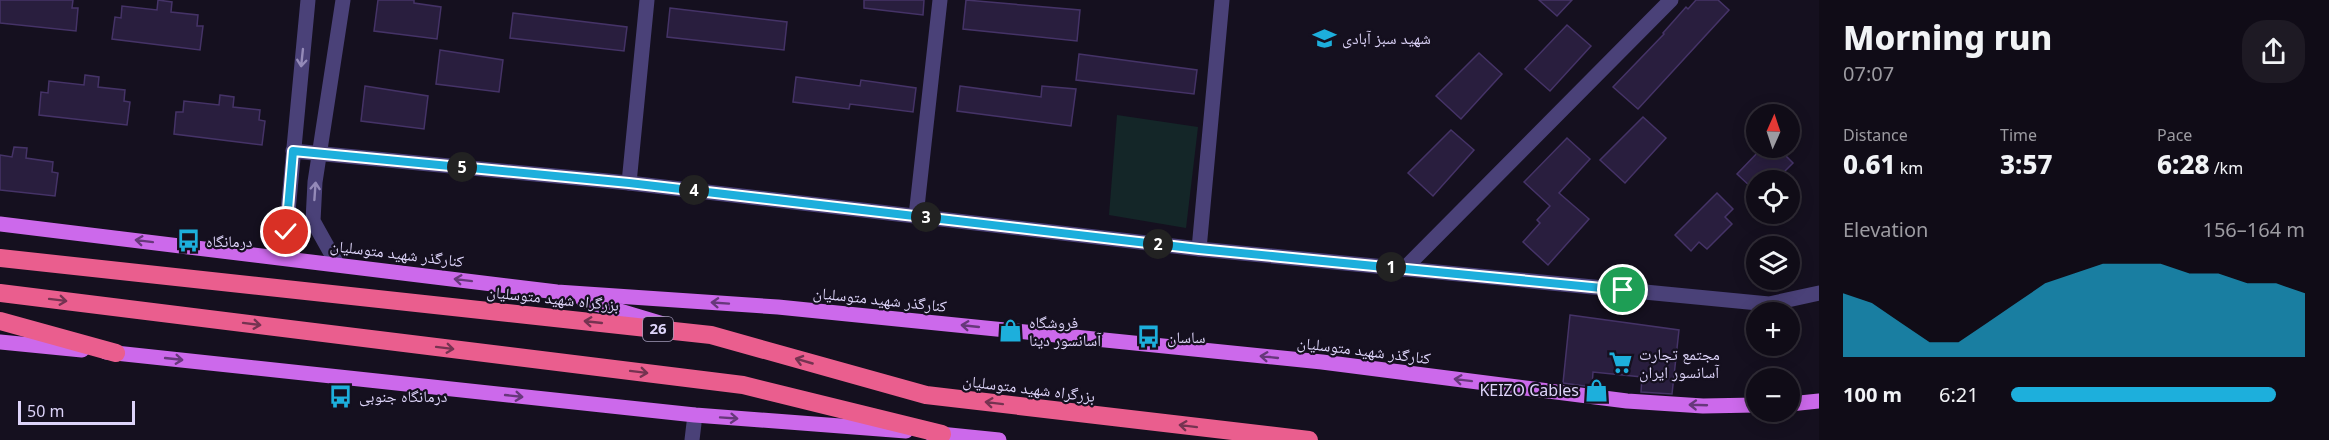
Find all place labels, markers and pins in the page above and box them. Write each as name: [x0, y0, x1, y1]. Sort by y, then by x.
school or university icon: شهید سبز آبادی: [1311, 25, 1337, 51]
place label: شهید سبز آبادی: [1342, 27, 1431, 49]
pin: 5: [447, 152, 477, 182]
pin: 4: [679, 175, 709, 205]
pin: 3: [911, 202, 941, 232]
pin: [260, 206, 311, 257]
bus stop icon: درمانگاه: [175, 228, 201, 254]
pin: 2: [1143, 229, 1173, 259]
place label: درمانگاه: [206, 230, 252, 252]
pin: 1: [1376, 252, 1406, 282]
pin: [1597, 264, 1648, 315]
place label: فروشگاه آسانسور دینا: [1029, 311, 1102, 351]
shop icon: فروشگاه آسانسور دینا: [998, 318, 1024, 344]
bus stop icon: ساسان: [1136, 324, 1162, 350]
place label: ساسان: [1167, 326, 1206, 348]
place label: مجتمع تجارت آسانسور ایران: [1639, 343, 1720, 383]
supermarket icon: مجتمع تجارت آسانسور ایران: [1608, 350, 1634, 376]
shop icon: KEIZO Cables: [1584, 377, 1610, 403]
place label: KEIZO Cables: [1479, 379, 1579, 401]
bus stop icon: درمانگاه جنوبی: [328, 383, 354, 409]
place label: درمانگاه جنوبی: [359, 385, 447, 407]

